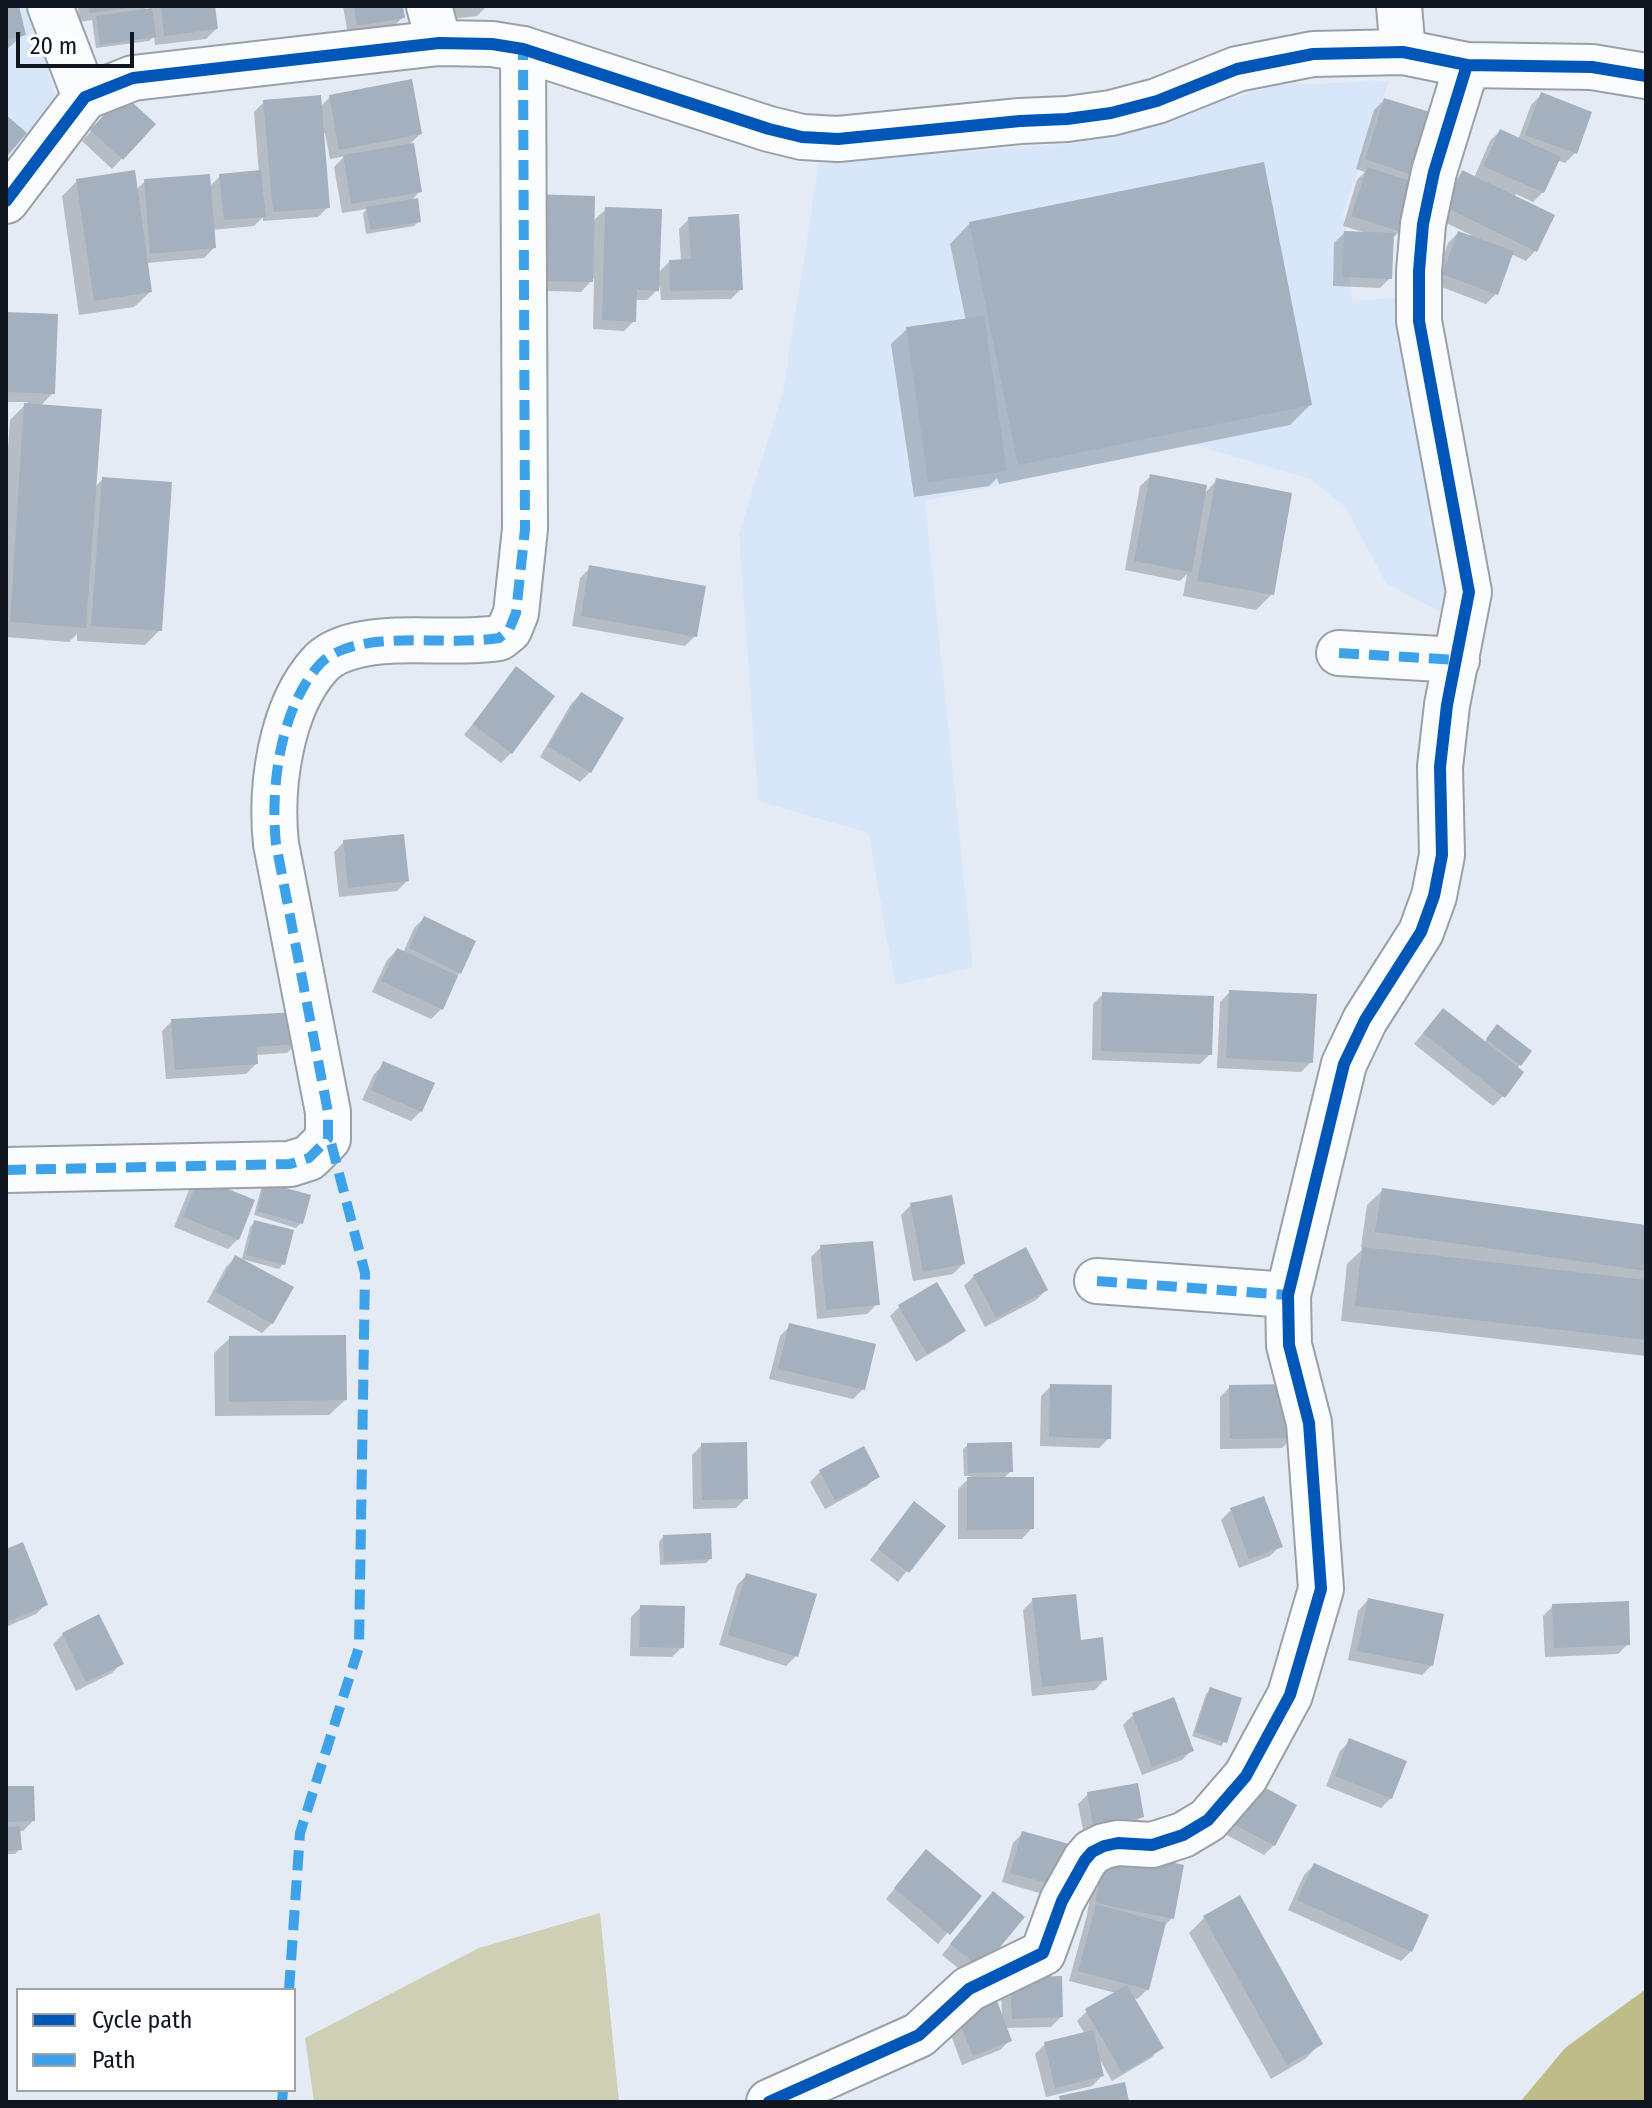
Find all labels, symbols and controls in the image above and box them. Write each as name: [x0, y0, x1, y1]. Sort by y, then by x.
scale bar: [20, 16, 138, 66]
text: 20 m: [30, 32, 77, 60]
legend: [16, 1988, 296, 2092]
text: Cycle path: [92, 2006, 192, 2034]
text: Path: [92, 2046, 136, 2074]

